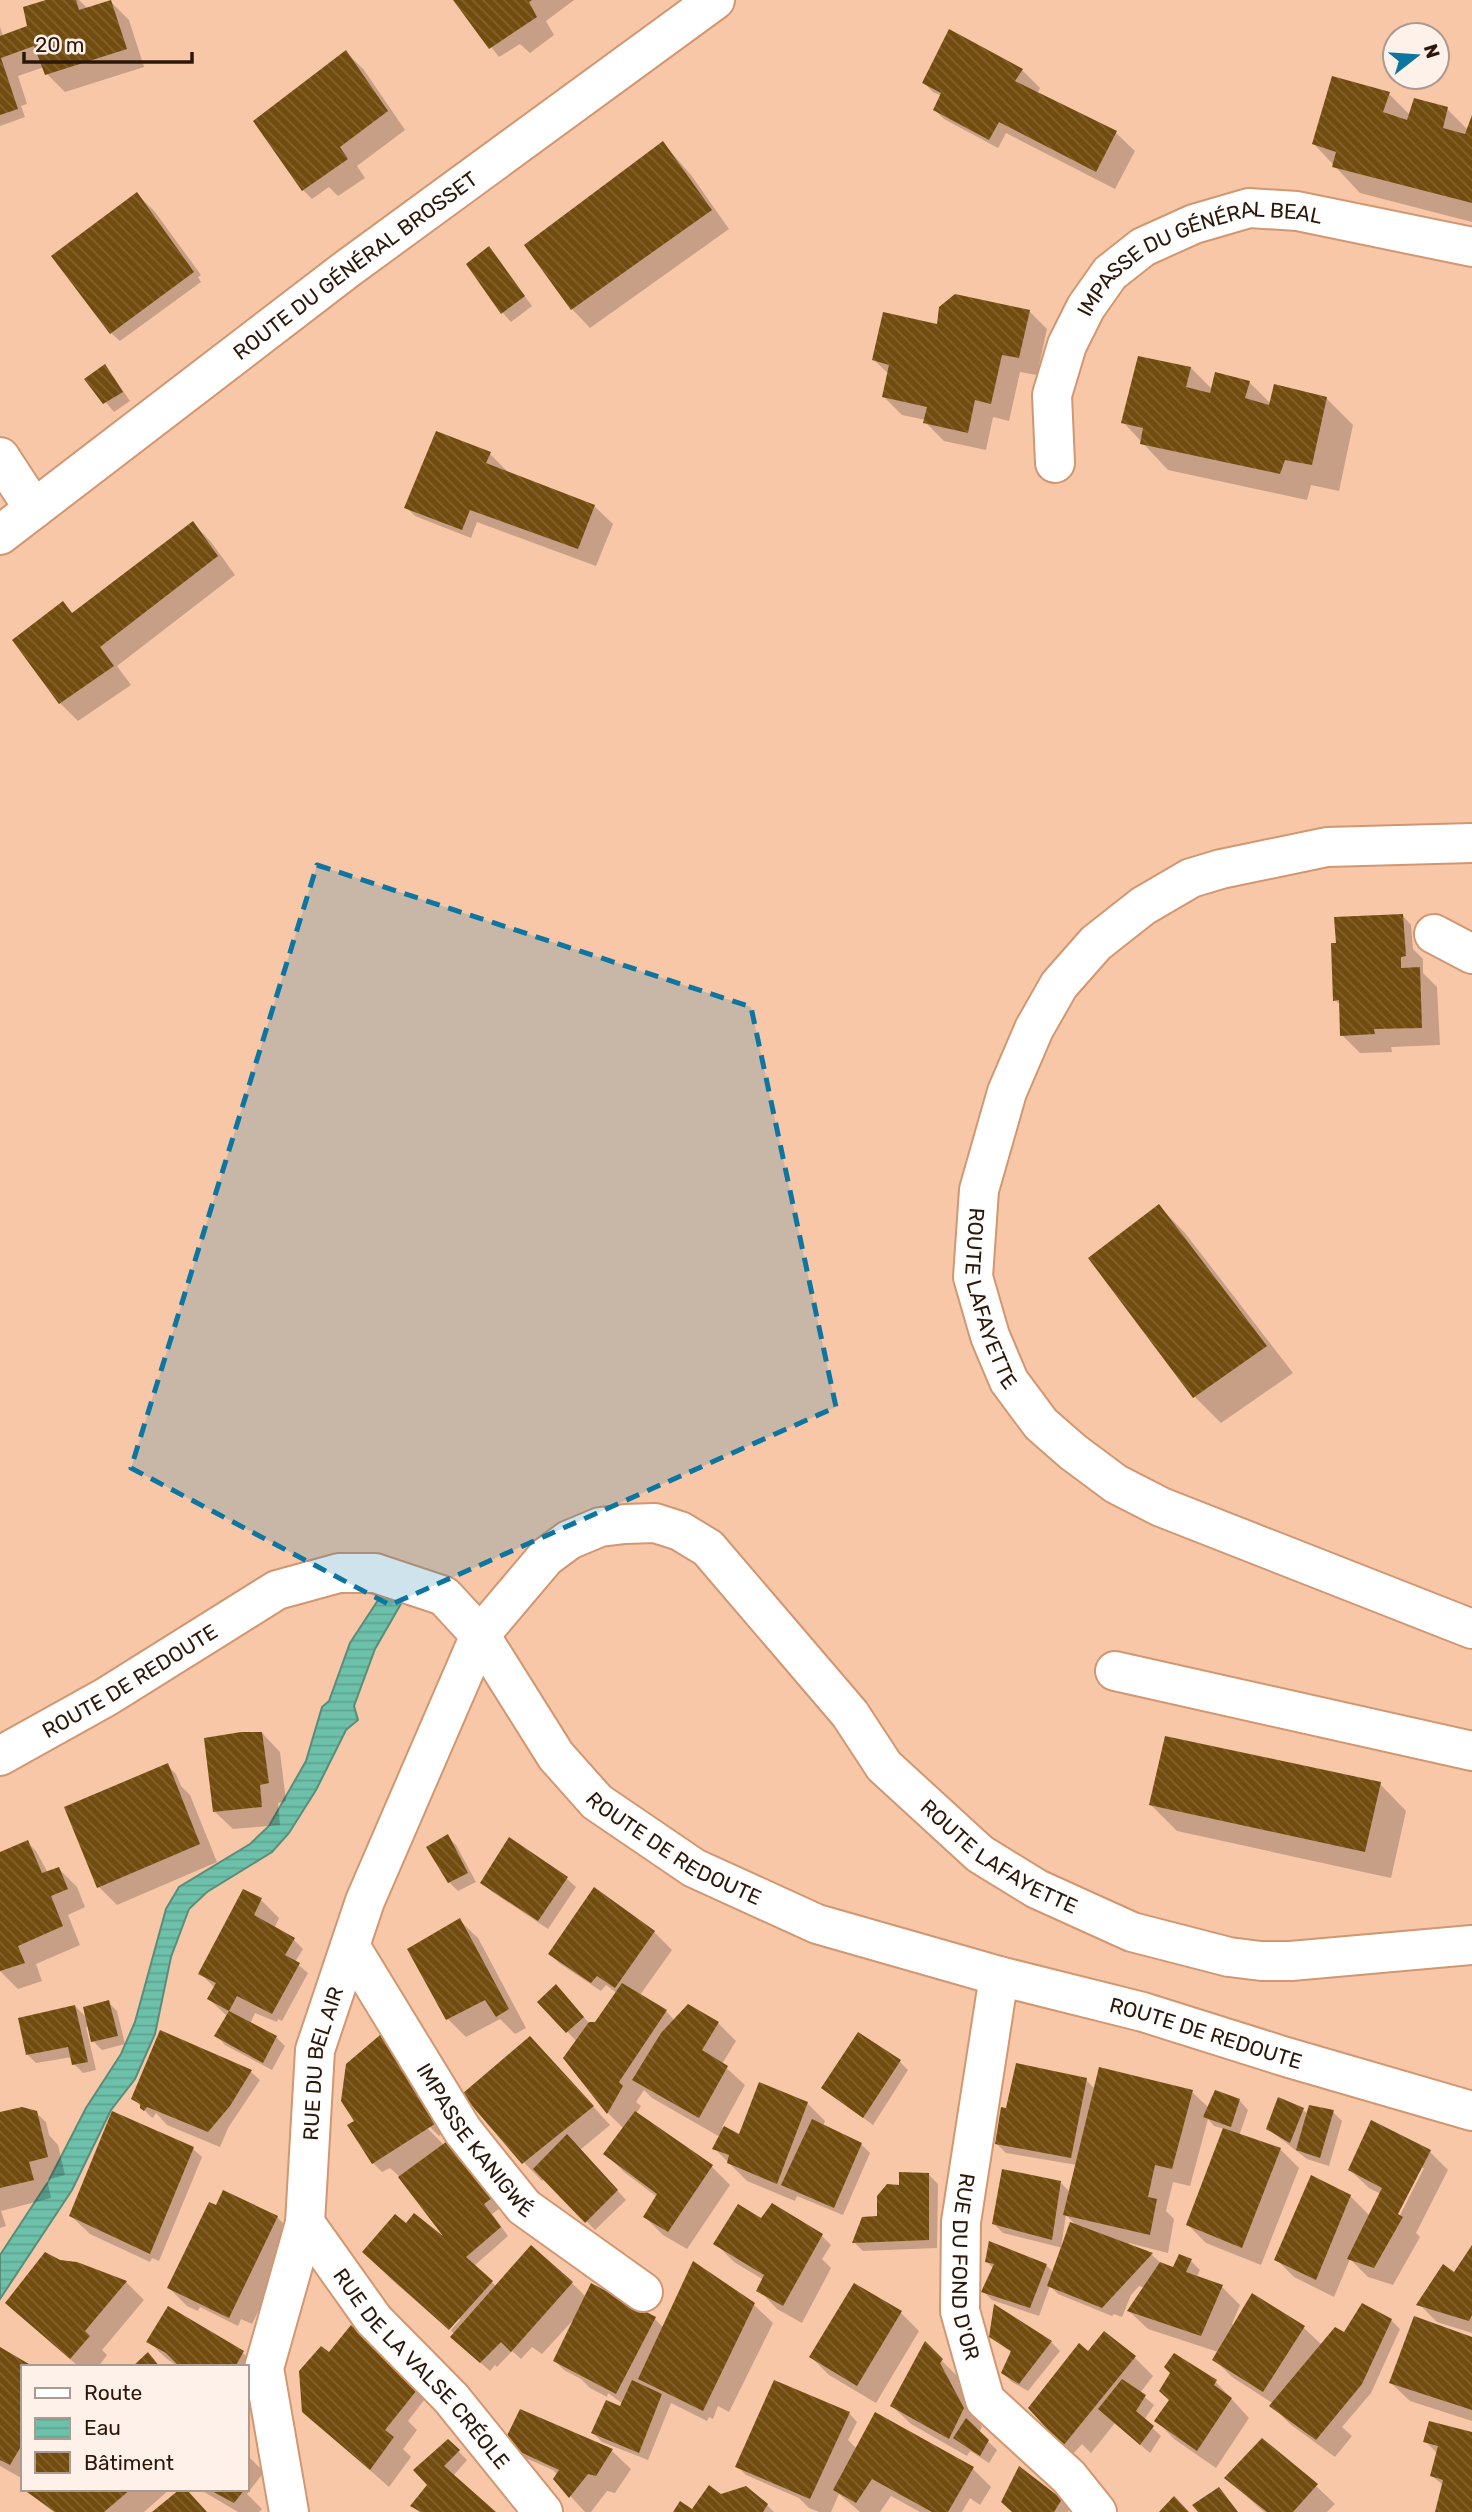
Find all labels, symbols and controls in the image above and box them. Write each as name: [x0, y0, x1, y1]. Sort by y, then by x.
scale bar: [24, 21, 192, 65]
north arrow: [1381, 21, 1451, 91]
text: 20 m: [35, 32, 84, 57]
text: N: [1419, 41, 1445, 61]
street label: ROUTE DU GÉNÉRAL BROSSET: [228, 166, 482, 364]
street label: IMPASSE DU GÉNÉRAL BEAL: [1071, 195, 1325, 320]
street label: ROUTE LAFAYETTE: [961, 1207, 1023, 1394]
street label: ROUTE DE REDOUTE: [38, 1618, 222, 1743]
street label: ROUTE DE REDOUTE: [581, 1786, 766, 1910]
street label: ROUTE LAFAYETTE: [916, 1794, 1082, 1918]
street label: RUE DU BEL AIR: [297, 1983, 348, 2141]
street label: ROUTE DE REDOUTE: [1107, 1992, 1305, 2074]
street label: IMPASSE KANIGWÉ: [412, 2058, 538, 2222]
street label: RUE DU FOND D'OR: [947, 2172, 986, 2363]
street label: RUE DE LA VALSE CRÉOLE: [329, 2263, 515, 2474]
legend: [21, 2365, 248, 2491]
text: Route: [84, 2380, 142, 2405]
text: Eau: [84, 2415, 121, 2440]
text: Bâtiment: [84, 2450, 174, 2475]

